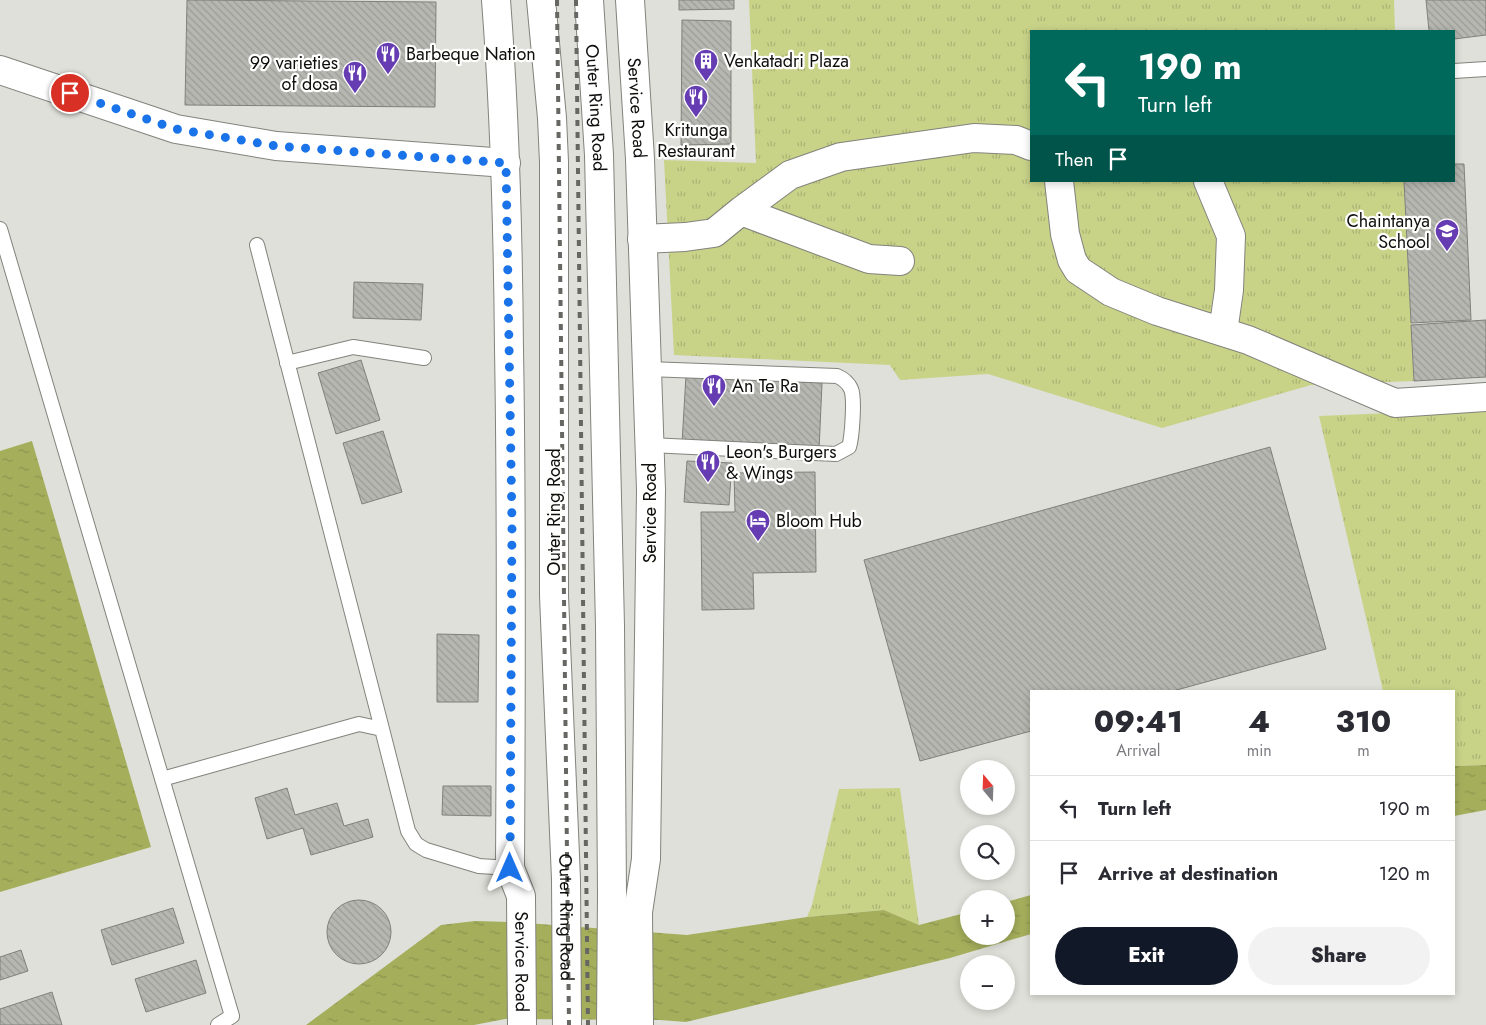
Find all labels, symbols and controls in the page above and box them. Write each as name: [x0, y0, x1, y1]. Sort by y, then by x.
restaurant icon: Barbeque Nation: [375, 41, 401, 75]
place label: Barbeque Nation: [406, 41, 536, 67]
text: 190 m: [1138, 42, 1242, 92]
street label: Outer Ring Road: [579, 43, 612, 172]
building icon: Venkatadri Plaza: [693, 48, 719, 82]
place label: Venkatadri Plaza: [724, 48, 849, 74]
place label: 99 varieties of dosa: [250, 50, 338, 97]
icon: left: [1055, 50, 1120, 115]
street label: Service Road: [621, 57, 653, 159]
restaurant icon: 99 varieties of dosa: [342, 60, 368, 94]
pin: [49, 72, 91, 114]
icon: arrive: [56, 79, 84, 107]
restaurant icon: Kritunga Restaurant: [683, 84, 709, 118]
text: Turn left: [1138, 88, 1212, 120]
place label: Kritunga Restaurant: [657, 117, 735, 164]
icon: arrive: [1104, 145, 1132, 173]
text: Then: [1055, 146, 1094, 173]
place label: Chaintanya School: [1347, 208, 1430, 255]
school or university icon: Chaintanya School: [1434, 218, 1460, 252]
restaurant icon: An Te Ra: [701, 373, 727, 407]
place label: An Te Ra: [732, 373, 799, 399]
place label: Leon's Burgers & Wings: [726, 439, 836, 486]
street label: Outer Ring Road: [541, 448, 567, 576]
restaurant icon: Leon's Burgers & Wings: [695, 449, 721, 483]
street label: Service Road: [637, 463, 663, 563]
hotel icon: Bloom Hub: [745, 508, 771, 542]
place label: Bloom Hub: [776, 508, 862, 534]
text: 09:41: [1094, 700, 1183, 743]
text: 4: [1248, 700, 1270, 743]
text: 310: [1336, 700, 1391, 743]
text: Arrival: [1116, 739, 1160, 762]
text: min: [1247, 739, 1272, 762]
text: m: [1357, 739, 1370, 762]
north arrow: [960, 760, 1015, 815]
map controls: [960, 760, 1015, 1010]
icon: left: [1055, 794, 1083, 822]
text: Turn left: [1098, 795, 1171, 822]
text: 190 m: [1379, 795, 1430, 822]
button: search: [960, 825, 1015, 880]
position arrow: [483, 841, 535, 893]
street label: Outer Ring Road: [552, 853, 580, 981]
icon: arrive: [1055, 859, 1083, 887]
text: Arrive at destination: [1098, 860, 1278, 887]
text: 120 m: [1379, 860, 1430, 887]
button: +: [960, 890, 1015, 945]
street label: Service Road: [508, 911, 535, 1012]
button: Exit: [1055, 927, 1238, 985]
button: Share: [1248, 927, 1430, 985]
button: −: [960, 955, 1015, 1010]

